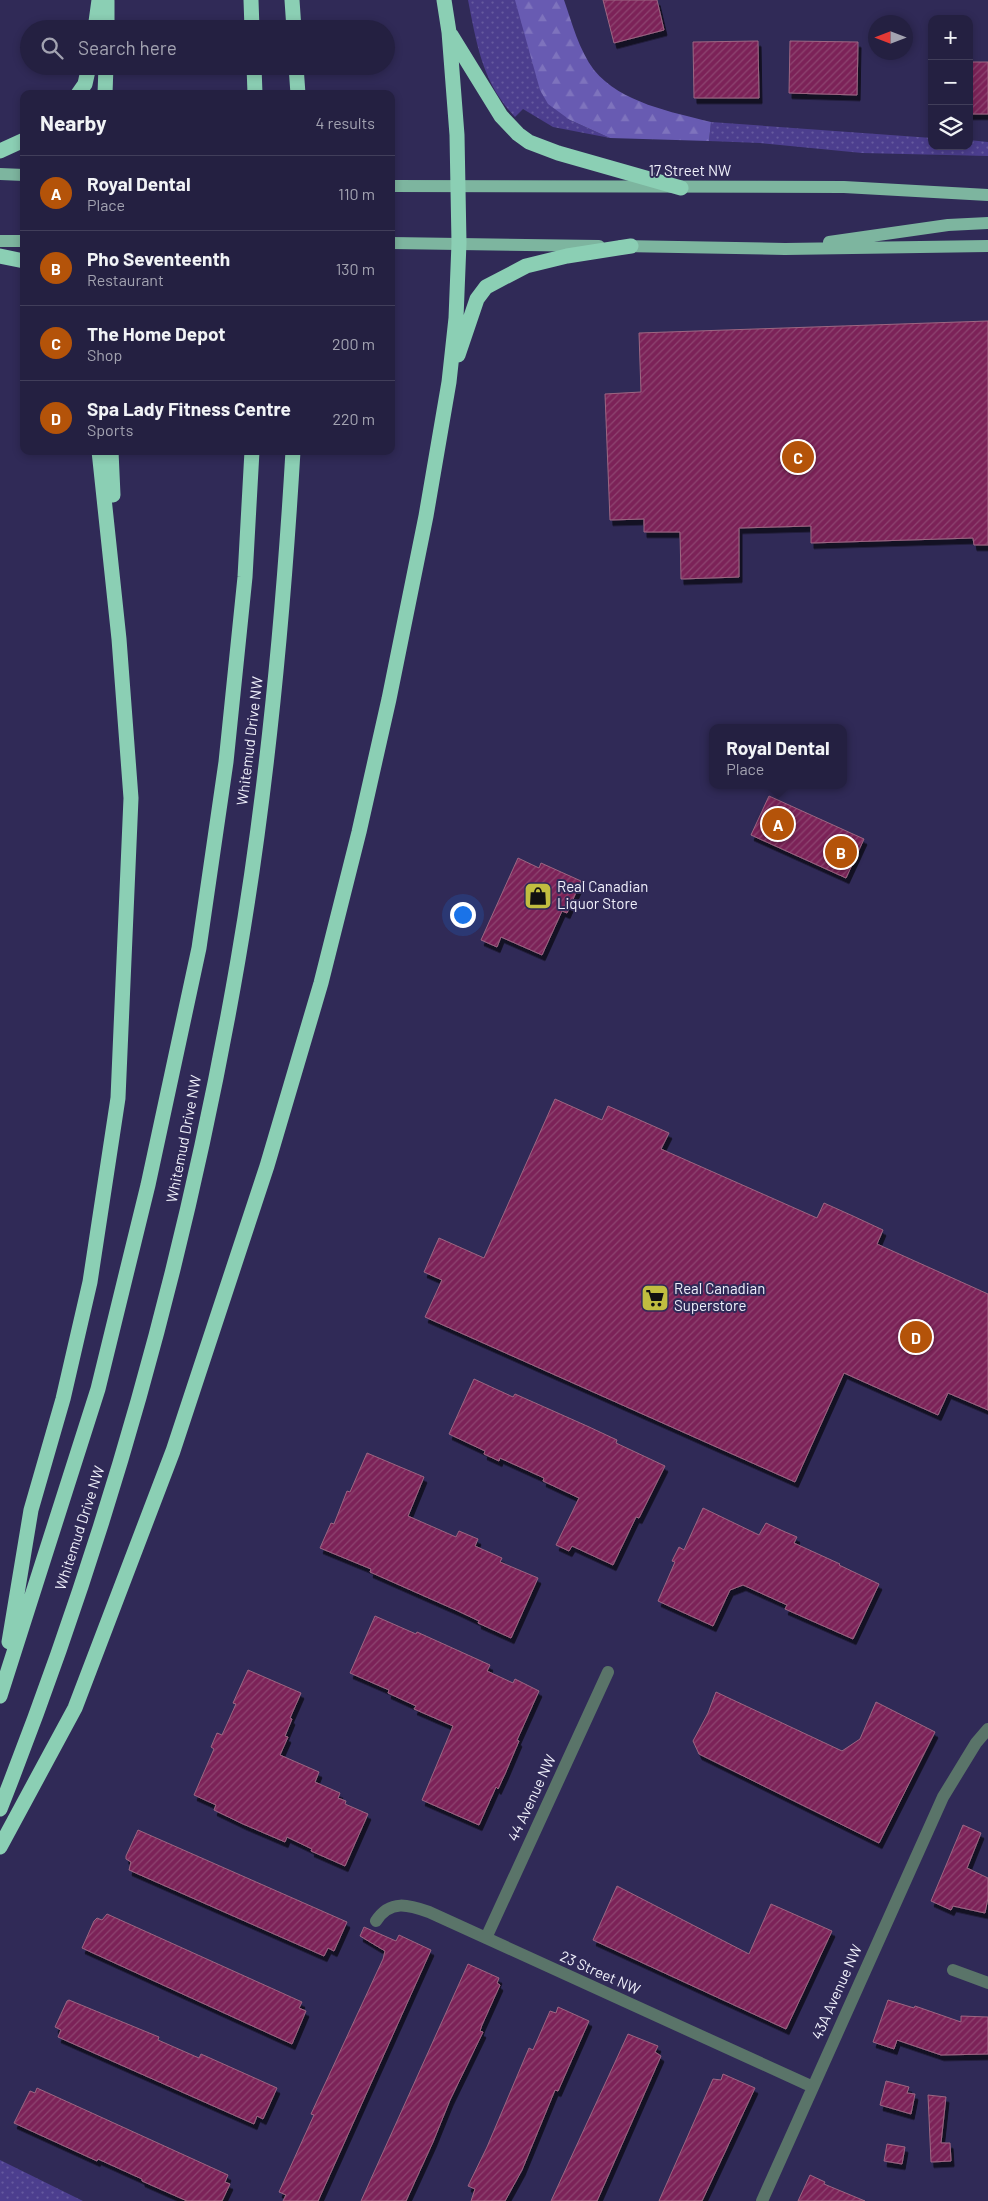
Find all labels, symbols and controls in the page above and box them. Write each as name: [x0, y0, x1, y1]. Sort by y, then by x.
north arrow: [868, 15, 913, 60]
map controls: [928, 15, 973, 150]
button: +: [928, 15, 973, 60]
search box: [20, 20, 395, 75]
icon: search: [38, 34, 66, 62]
text: Search here: [78, 36, 177, 59]
button: −: [928, 60, 973, 105]
button: layers: [928, 105, 973, 150]
text: Nearby: [40, 110, 106, 135]
text: 4 results: [315, 113, 375, 132]
street label: 17 Street NW: [649, 161, 731, 179]
text: Royal Dental: [87, 172, 191, 195]
text: A: [51, 184, 61, 203]
text: 110 m: [338, 184, 375, 203]
text: Place: [87, 195, 125, 214]
text: Pho Seventeenth: [87, 247, 230, 270]
text: B: [51, 259, 61, 278]
text: 130 m: [336, 259, 375, 278]
text: Restaurant: [87, 270, 164, 289]
text: The Home Depot: [87, 322, 226, 345]
text: C: [51, 334, 61, 353]
text: 200 m: [332, 334, 375, 353]
text: Shop: [87, 345, 122, 364]
text: Spa Lady Fitness Centre: [87, 397, 291, 420]
text: D: [51, 409, 61, 428]
text: 220 m: [332, 409, 375, 428]
text: Sports: [87, 420, 133, 439]
pin: C: [782, 438, 814, 476]
street label: Whitemud Drive NW: [232, 675, 266, 806]
popup: [709, 724, 847, 789]
text: Royal Dental: [726, 736, 830, 759]
text: Place: [726, 759, 764, 778]
pin: A: [762, 805, 794, 843]
pin: B: [825, 833, 857, 871]
place label: Real Canadian Liquor Store: [557, 877, 648, 912]
shop icon: Real Canadian Liquor Store: [523, 881, 553, 911]
your location: [450, 902, 476, 928]
street label: Whitemud Drive NW: [162, 1073, 204, 1204]
place label: Real Canadian Superstore: [674, 1279, 765, 1314]
supermarket icon: Real Canadian Superstore: [640, 1283, 670, 1313]
pin: D: [900, 1318, 932, 1356]
street label: Whitemud Drive NW: [50, 1463, 108, 1592]
street label: 44 Avenue NW: [503, 1751, 559, 1844]
street label: 43A Avenue NW: [807, 1941, 865, 2042]
street label: 23 Street NW: [557, 1946, 643, 1998]

